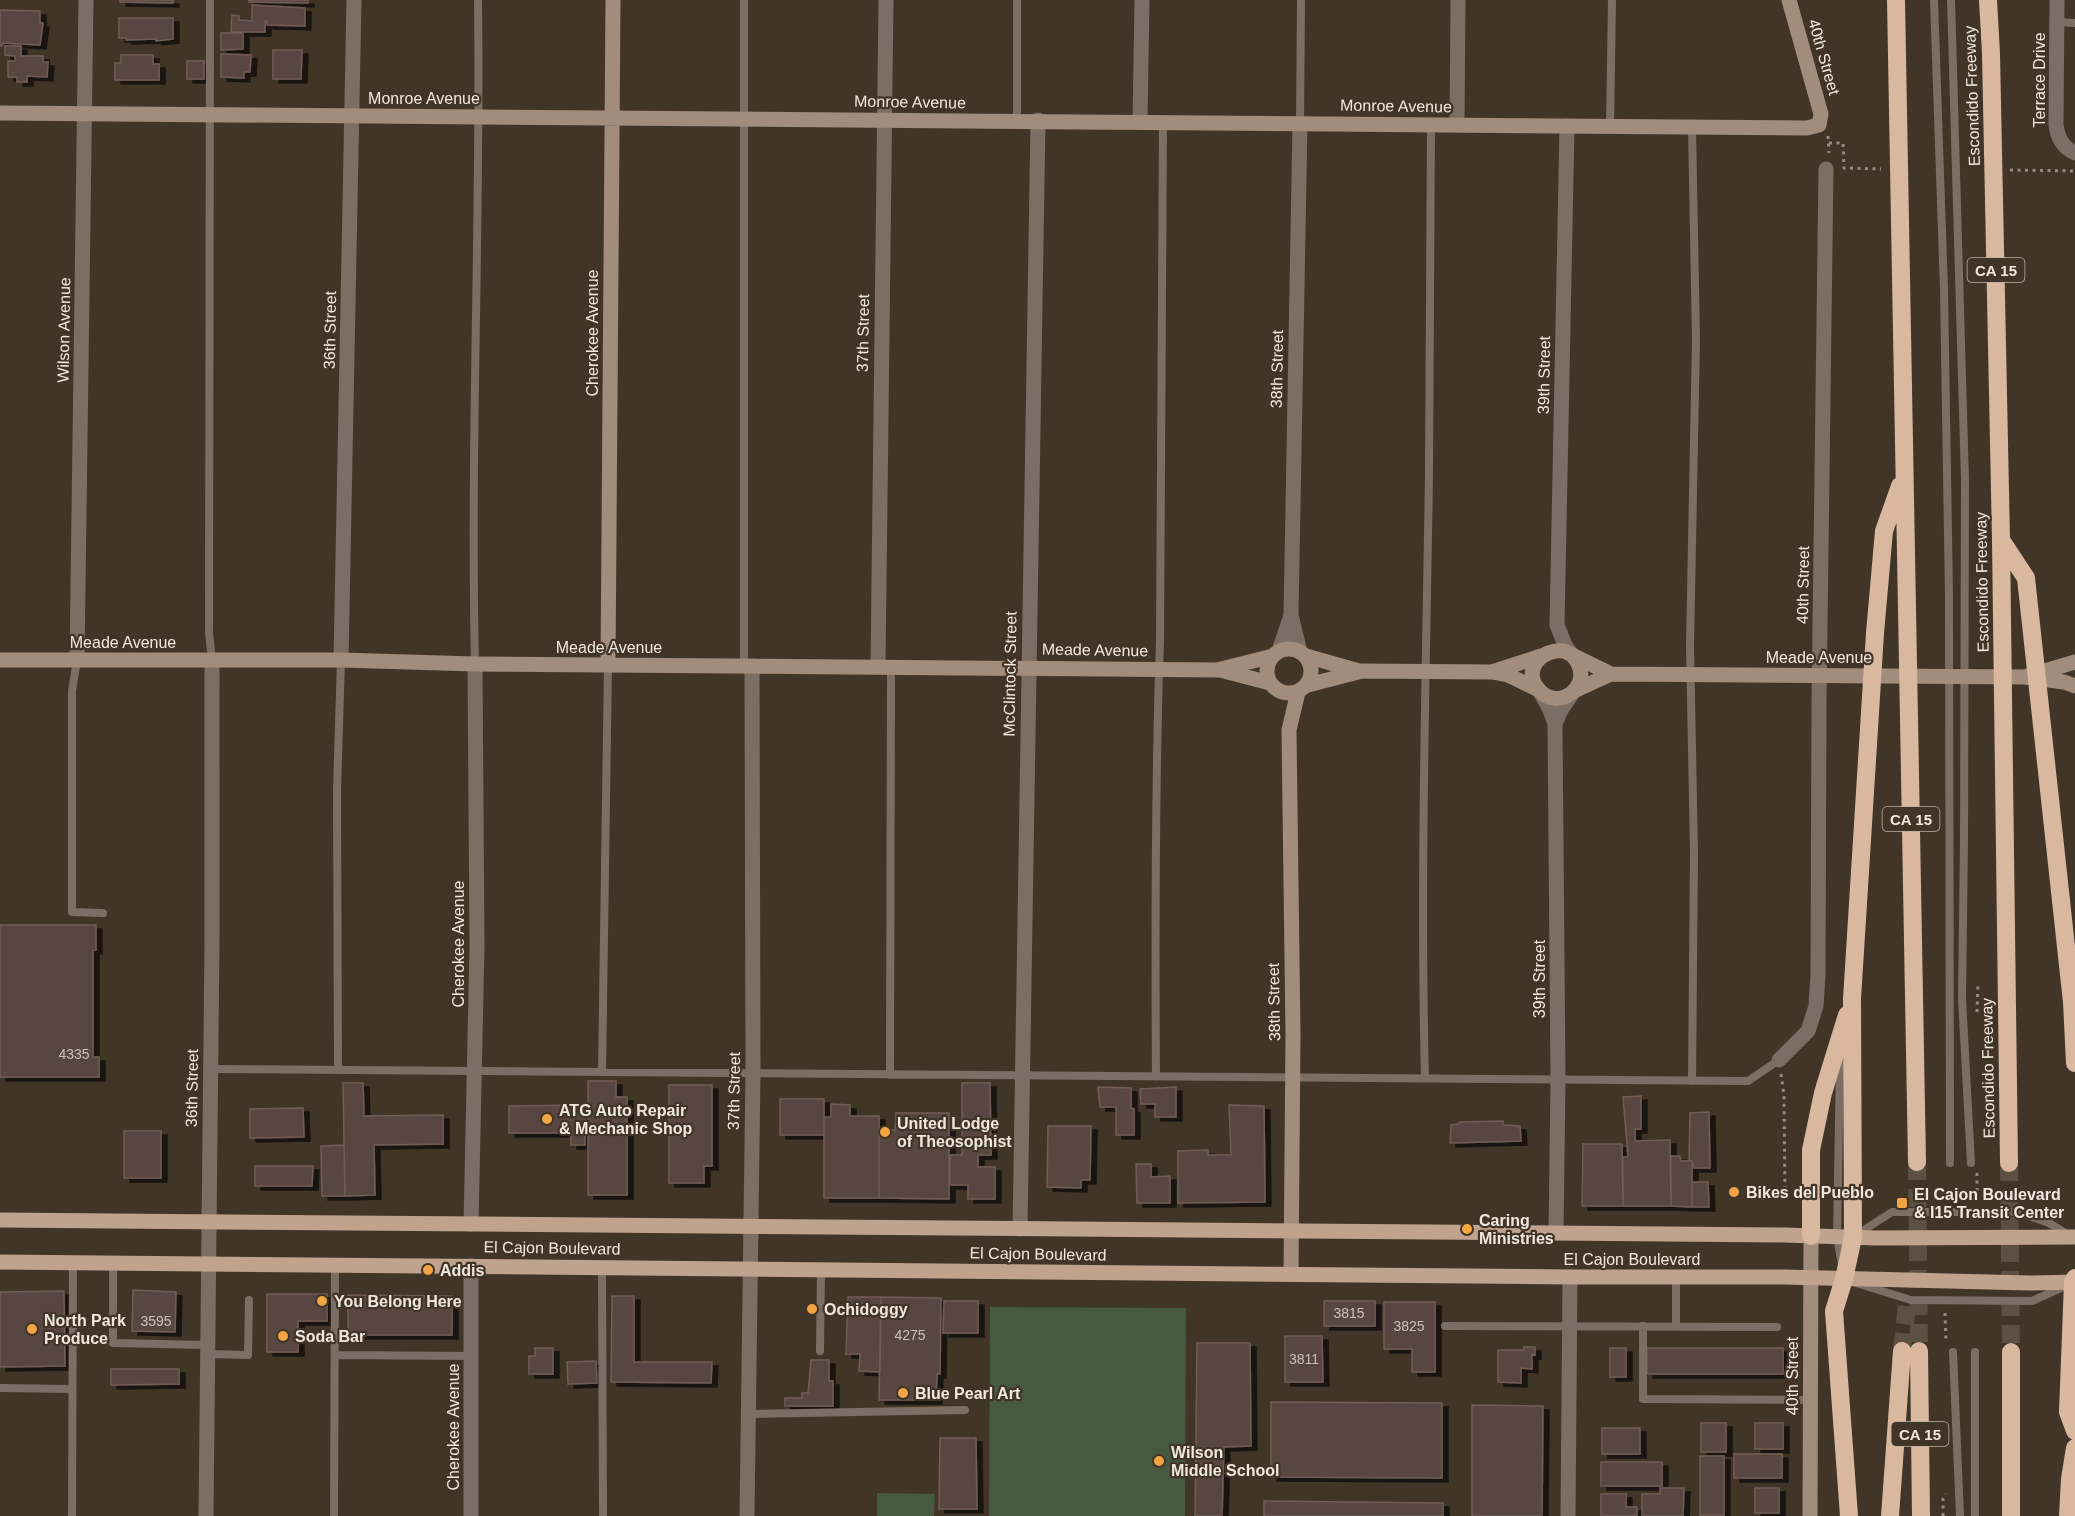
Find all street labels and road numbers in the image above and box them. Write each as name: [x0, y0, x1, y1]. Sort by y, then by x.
street label: 40th Street: [1805, 17, 1843, 97]
street label: Escondido Freeway: [1961, 25, 1983, 167]
street label: Terrace Drive: [2031, 32, 2048, 128]
street label: Monroe Avenue: [368, 90, 480, 107]
street label: Monroe Avenue: [854, 93, 966, 111]
street label: Monroe Avenue: [1340, 97, 1452, 115]
road number: CA 15: [1968, 258, 2024, 282]
street label: Cherokee Avenue: [584, 269, 601, 396]
street label: Wilson Avenue: [55, 277, 73, 383]
street label: 36th Street: [321, 290, 339, 369]
street label: 37th Street: [854, 293, 872, 372]
street label: 38th Street: [1268, 329, 1286, 408]
street label: 39th Street: [1535, 335, 1553, 414]
street label: Escondido Freeway: [1972, 512, 1992, 652]
street label: 40th Street: [1794, 545, 1812, 624]
street label: McClintock Street: [1000, 611, 1020, 737]
street label: Meade Avenue: [70, 634, 176, 651]
street label: Meade Avenue: [556, 639, 662, 656]
street label: Meade Avenue: [1042, 641, 1148, 659]
street label: Meade Avenue: [1766, 649, 1872, 666]
road number: CA 15: [1882, 807, 1940, 831]
street label: Cherokee Avenue: [450, 880, 467, 1007]
street label: 39th Street: [1531, 939, 1548, 1018]
street label: 38th Street: [1265, 962, 1283, 1041]
street label: Escondido Freeway: [1978, 998, 1998, 1138]
street label: 36th Street: [183, 1048, 201, 1127]
street label: 37th Street: [725, 1051, 743, 1130]
street label: El Cajon Boulevard: [483, 1238, 621, 1258]
street label: El Cajon Boulevard: [969, 1244, 1107, 1264]
street label: El Cajon Boulevard: [1564, 1251, 1700, 1268]
street label: 40th Street: [1784, 1336, 1801, 1415]
street label: Cherokee Avenue: [445, 1363, 462, 1490]
road number: CA 15: [1892, 1422, 1948, 1446]

